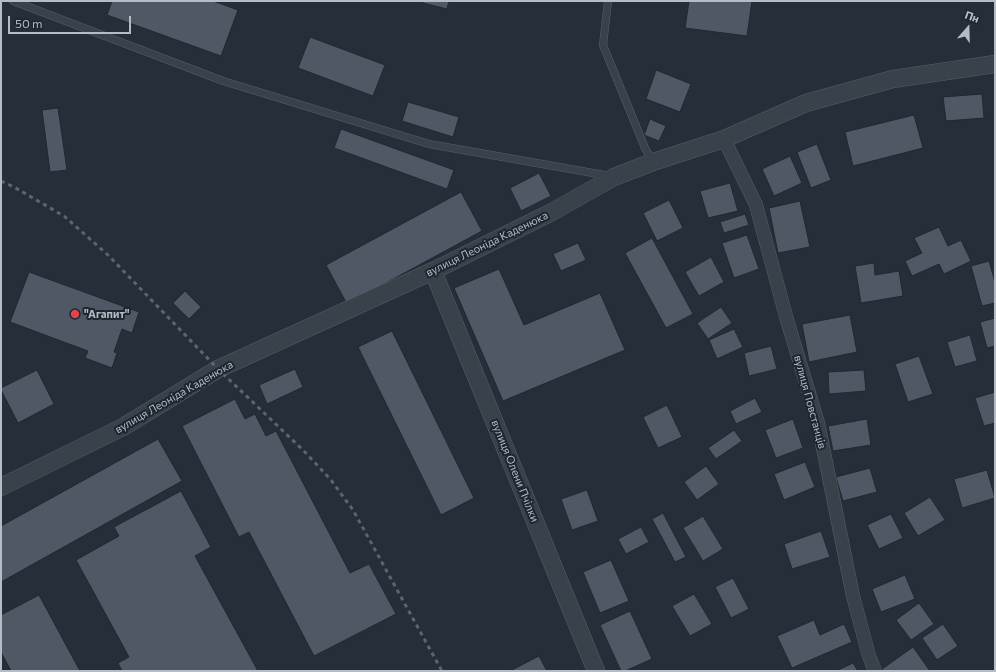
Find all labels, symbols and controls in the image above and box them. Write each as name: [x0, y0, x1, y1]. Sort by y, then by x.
scale bar: [10, 8, 133, 34]
north arrow: [948, 8, 988, 48]
text: Пн: [963, 8, 981, 25]
text: 50 m: [15, 16, 43, 30]
street label: вулиця Леоніда Каденюка: [424, 209, 550, 279]
place label: "Агапит": [84, 307, 129, 321]
marker: "Агапит": [69, 308, 81, 320]
street label: вулиця Повстанців: [791, 354, 829, 450]
street label: вулиця Леоніда Каденюка: [113, 358, 235, 436]
street label: вулиця Олени Пчілки: [488, 418, 542, 524]

